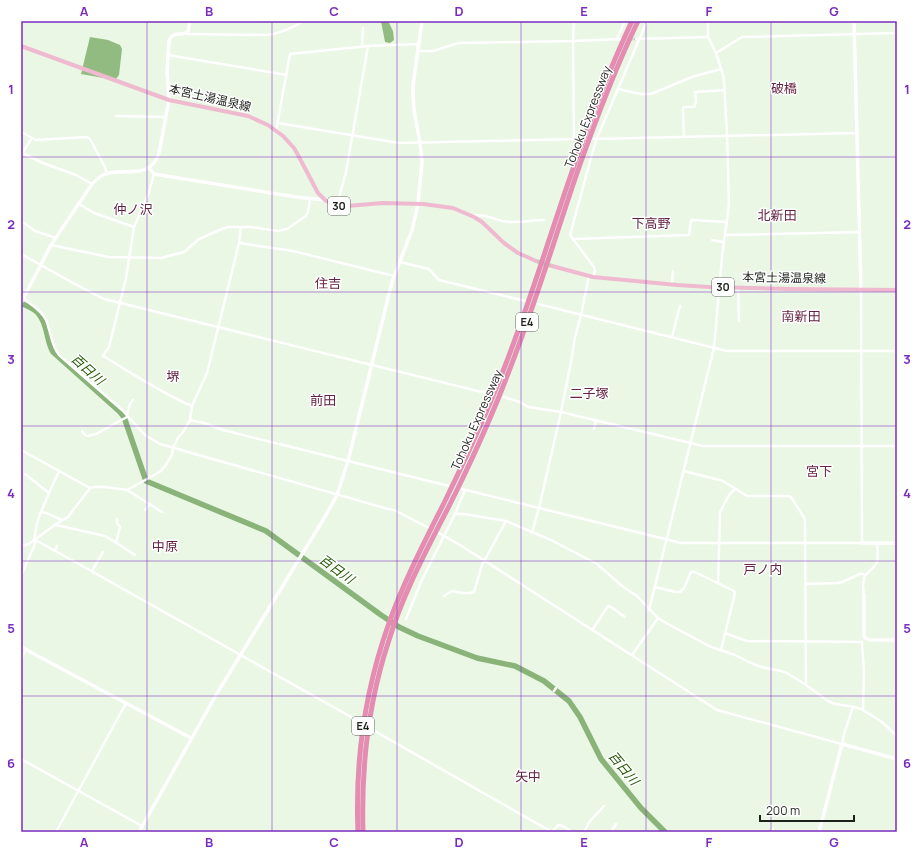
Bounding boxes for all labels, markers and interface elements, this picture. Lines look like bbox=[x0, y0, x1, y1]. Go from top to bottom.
text: A bbox=[80, 2, 89, 20]
text: B bbox=[205, 2, 213, 20]
text: C bbox=[329, 2, 339, 20]
text: D bbox=[454, 2, 464, 20]
text: E bbox=[580, 2, 588, 20]
text: F bbox=[706, 2, 713, 20]
text: G bbox=[829, 2, 839, 20]
street label: Tohoku Expressway bbox=[560, 63, 615, 170]
district label: 破橋 bbox=[771, 79, 797, 97]
text: 1 bbox=[8, 80, 14, 98]
street label: 本宮土湯温泉線 bbox=[167, 80, 253, 115]
text: 1 bbox=[904, 80, 910, 98]
road number: 30 bbox=[328, 197, 350, 215]
district label: 仲ノ沢 bbox=[113, 200, 153, 218]
district label: 北新田 bbox=[757, 206, 797, 224]
district label: 下高野 bbox=[631, 214, 671, 232]
text: 2 bbox=[7, 215, 15, 233]
text: 2 bbox=[903, 215, 911, 233]
street label: 本宮土湯温泉線 bbox=[742, 268, 826, 287]
district label: 住吉 bbox=[315, 274, 341, 292]
road number: 30 bbox=[712, 278, 734, 296]
district label: 南新田 bbox=[781, 307, 821, 325]
road number: E4 bbox=[516, 313, 538, 331]
water label: 百日川 bbox=[67, 349, 110, 390]
text: 3 bbox=[7, 350, 15, 368]
text: 3 bbox=[903, 350, 911, 368]
street label: Tohoku Expressway bbox=[447, 366, 507, 473]
district label: 堺 bbox=[166, 367, 180, 385]
district label: 二子塚 bbox=[569, 384, 609, 402]
district label: 前田 bbox=[310, 391, 336, 409]
district label: 宮下 bbox=[806, 462, 832, 480]
text: 4 bbox=[7, 484, 15, 502]
text: 4 bbox=[903, 484, 911, 502]
district label: 中原 bbox=[152, 537, 178, 555]
water label: 百日川 bbox=[316, 550, 360, 589]
district label: 戸ノ内 bbox=[743, 560, 783, 578]
text: 5 bbox=[7, 619, 15, 637]
text: 5 bbox=[903, 619, 911, 637]
road number: E4 bbox=[352, 717, 374, 735]
water label: 百日川 bbox=[605, 747, 645, 790]
text: 6 bbox=[7, 754, 15, 772]
text: 6 bbox=[903, 754, 911, 772]
district label: 矢中 bbox=[515, 767, 541, 785]
scale bar bbox=[760, 797, 854, 823]
text: 200 m bbox=[766, 802, 800, 819]
text: A bbox=[80, 833, 89, 851]
text: B bbox=[205, 833, 213, 851]
text: C bbox=[329, 833, 339, 851]
text: D bbox=[454, 833, 464, 851]
text: E bbox=[580, 833, 588, 851]
text: F bbox=[706, 833, 713, 851]
text: G bbox=[829, 833, 839, 851]

